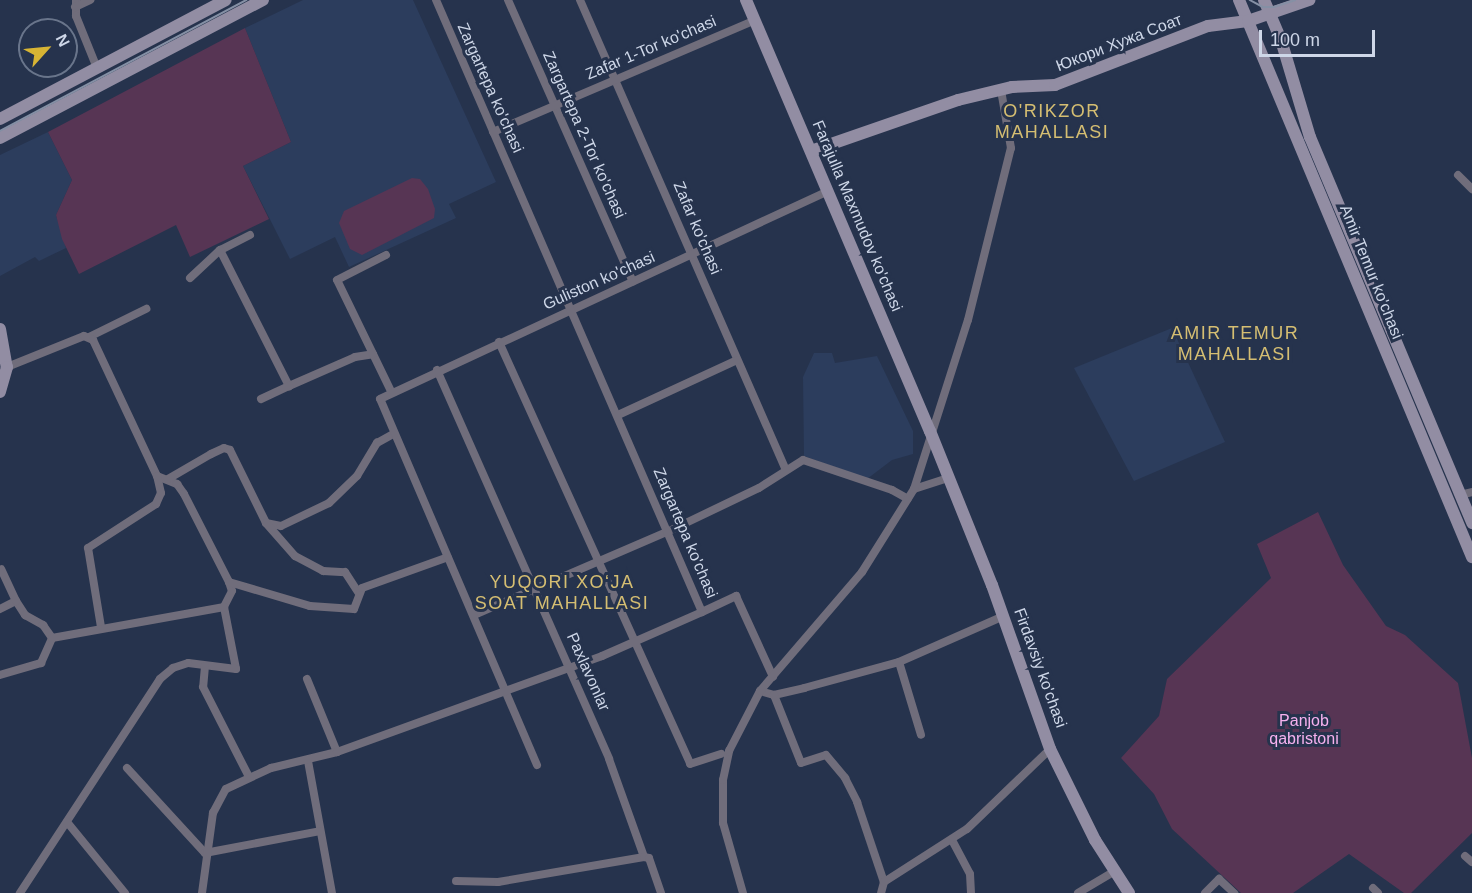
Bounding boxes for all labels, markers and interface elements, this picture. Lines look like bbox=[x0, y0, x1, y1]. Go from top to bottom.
street label: Юкори Хужа Соат bbox=[1053, 10, 1185, 76]
street label: Zafar 1-Tor ko'chasi bbox=[583, 12, 719, 84]
north arrow bbox=[18, 18, 78, 78]
scale bar bbox=[1262, 18, 1378, 56]
street label: Zargartepa ko'chasi bbox=[453, 20, 527, 156]
text: 100 m bbox=[1270, 30, 1320, 50]
text: N bbox=[53, 31, 73, 50]
street label: Zargartepa 2-Tor ko'chasi bbox=[538, 48, 630, 222]
district label: O'RIKZOR MAHALLASI bbox=[995, 101, 1109, 144]
street label: Farajulla Maxmudov ko'chasi bbox=[808, 118, 906, 314]
street label: Zafar ko'chasi bbox=[669, 179, 725, 277]
street label: Amir Temur ko'chasi bbox=[1335, 202, 1407, 342]
street label: Guliston ko'chasi bbox=[540, 248, 658, 314]
district label: AMIR TEMUR MAHALLASI bbox=[1171, 323, 1299, 366]
street label: Zargartepa ko'chasi bbox=[649, 465, 721, 601]
district label: YUQORI XO‘JA SOAT MAHALLASI bbox=[475, 572, 649, 614]
street label: Firdavsiy ko'chasi bbox=[1009, 606, 1071, 730]
street label: Paxlavonlar bbox=[562, 630, 614, 714]
park label: Panjob qabristoni bbox=[1269, 711, 1339, 749]

